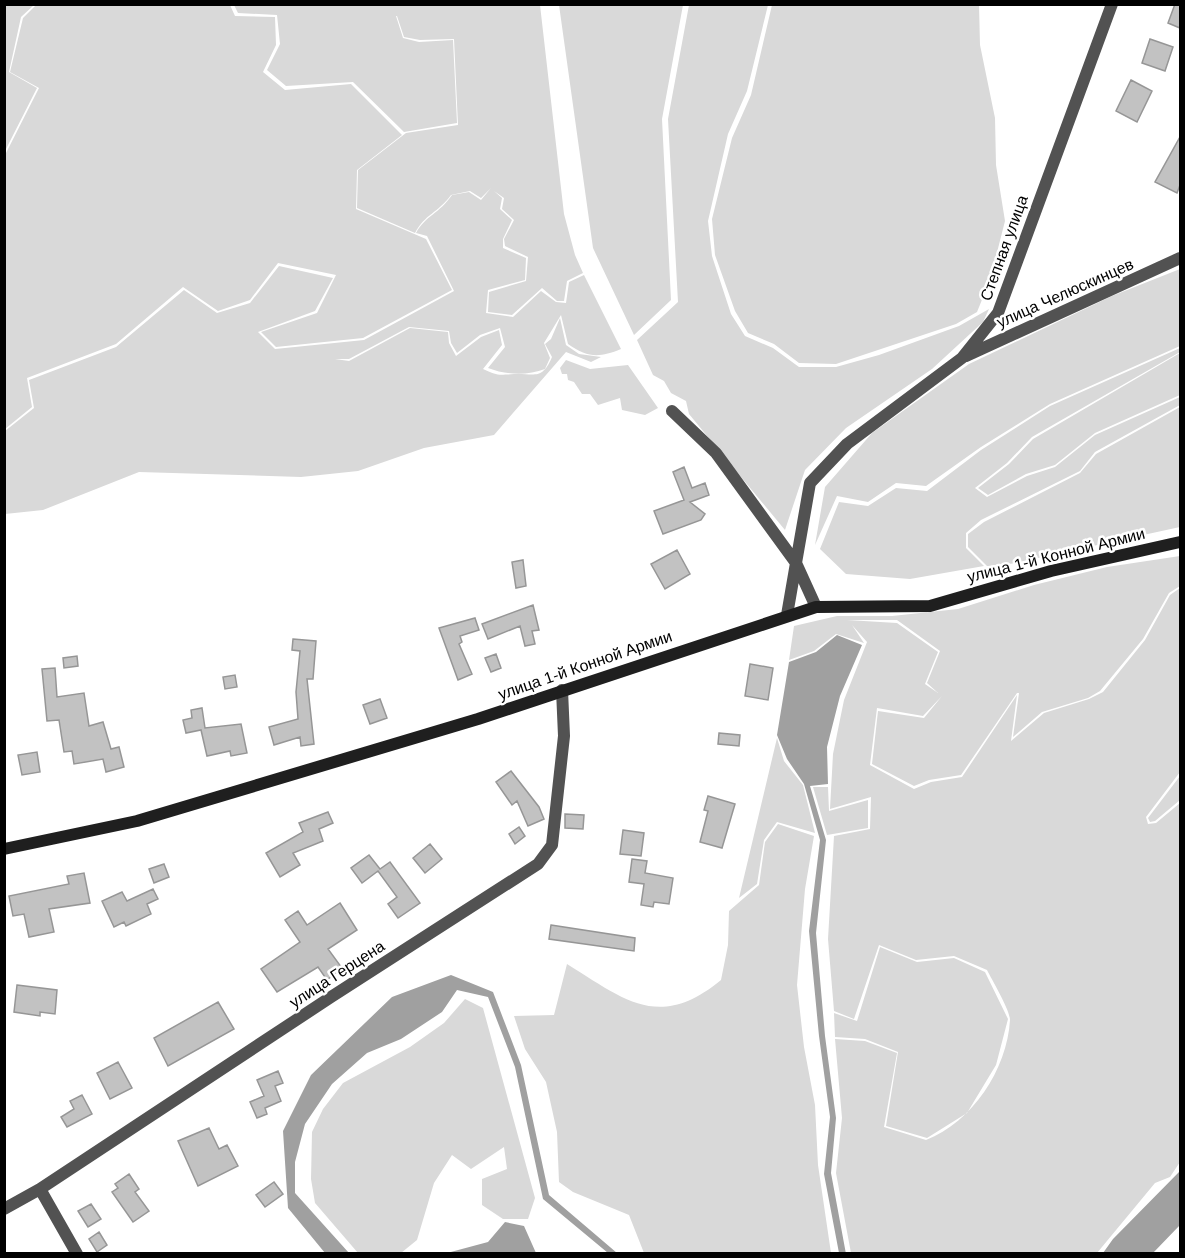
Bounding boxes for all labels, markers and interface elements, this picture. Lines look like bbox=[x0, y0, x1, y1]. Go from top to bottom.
street label: Степная улица bbox=[977, 193, 1031, 303]
street label: улица Челюскинцев bbox=[994, 255, 1136, 331]
street label: улица 1-й Конной Армии bbox=[965, 525, 1147, 585]
street label: улица 1-й Конной Армии bbox=[496, 627, 674, 703]
street label: улица Герцена bbox=[286, 937, 388, 1011]

